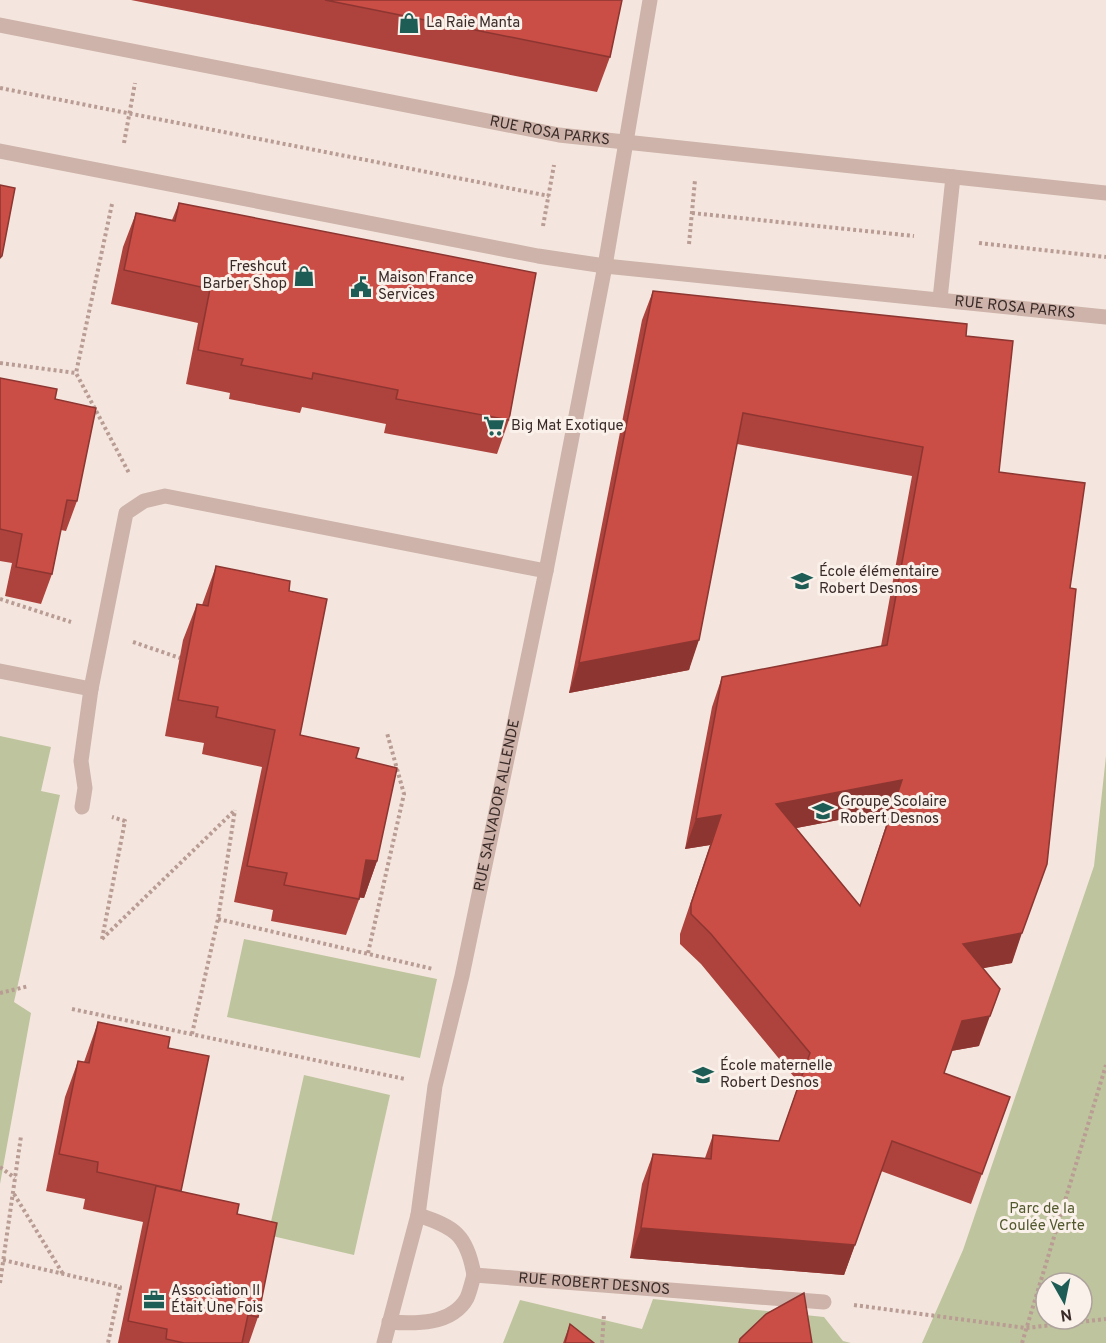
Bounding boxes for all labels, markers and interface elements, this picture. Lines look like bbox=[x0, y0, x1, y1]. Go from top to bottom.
shop icon: La Raie Manta bbox=[397, 11, 421, 35]
place label: La Raie Manta bbox=[426, 14, 520, 33]
street label: RUE ROSA PARKS bbox=[488, 112, 611, 150]
place label: Freshcut Barber Shop bbox=[203, 258, 287, 294]
shop icon: Freshcut Barber Shop bbox=[292, 264, 316, 288]
place label: Maison France Services bbox=[378, 269, 474, 305]
public building icon: Maison France Services bbox=[349, 275, 373, 299]
street label: RUE ROSA PARKS bbox=[954, 292, 1076, 323]
supermarket icon: Big Mat Exotique bbox=[482, 414, 506, 438]
place label: Big Mat Exotique bbox=[511, 417, 624, 436]
place label: École élémentaire Robert Desnos bbox=[819, 562, 939, 599]
school or university icon: École élémentaire Robert Desnos bbox=[790, 569, 814, 593]
street label: RUE SALVADOR ALLENDE bbox=[470, 717, 525, 893]
place label: Groupe Scolaire Robert Desnos bbox=[840, 793, 947, 829]
school or university icon: Groupe Scolaire Robert Desnos bbox=[811, 799, 835, 823]
place label: École maternelle Robert Desnos bbox=[720, 1056, 833, 1093]
school or university icon: École maternelle Robert Desnos bbox=[691, 1063, 715, 1087]
park label: Parc de la Coulée Verte bbox=[999, 1200, 1085, 1236]
street label: RUE ROBERT DESNOS bbox=[518, 1269, 671, 1300]
north arrow bbox=[1034, 1271, 1094, 1331]
place label: Association Il Était Une Fois bbox=[171, 1282, 263, 1318]
office icon: Association Il Était Une Fois bbox=[142, 1288, 166, 1312]
text: N bbox=[1059, 1303, 1073, 1325]

